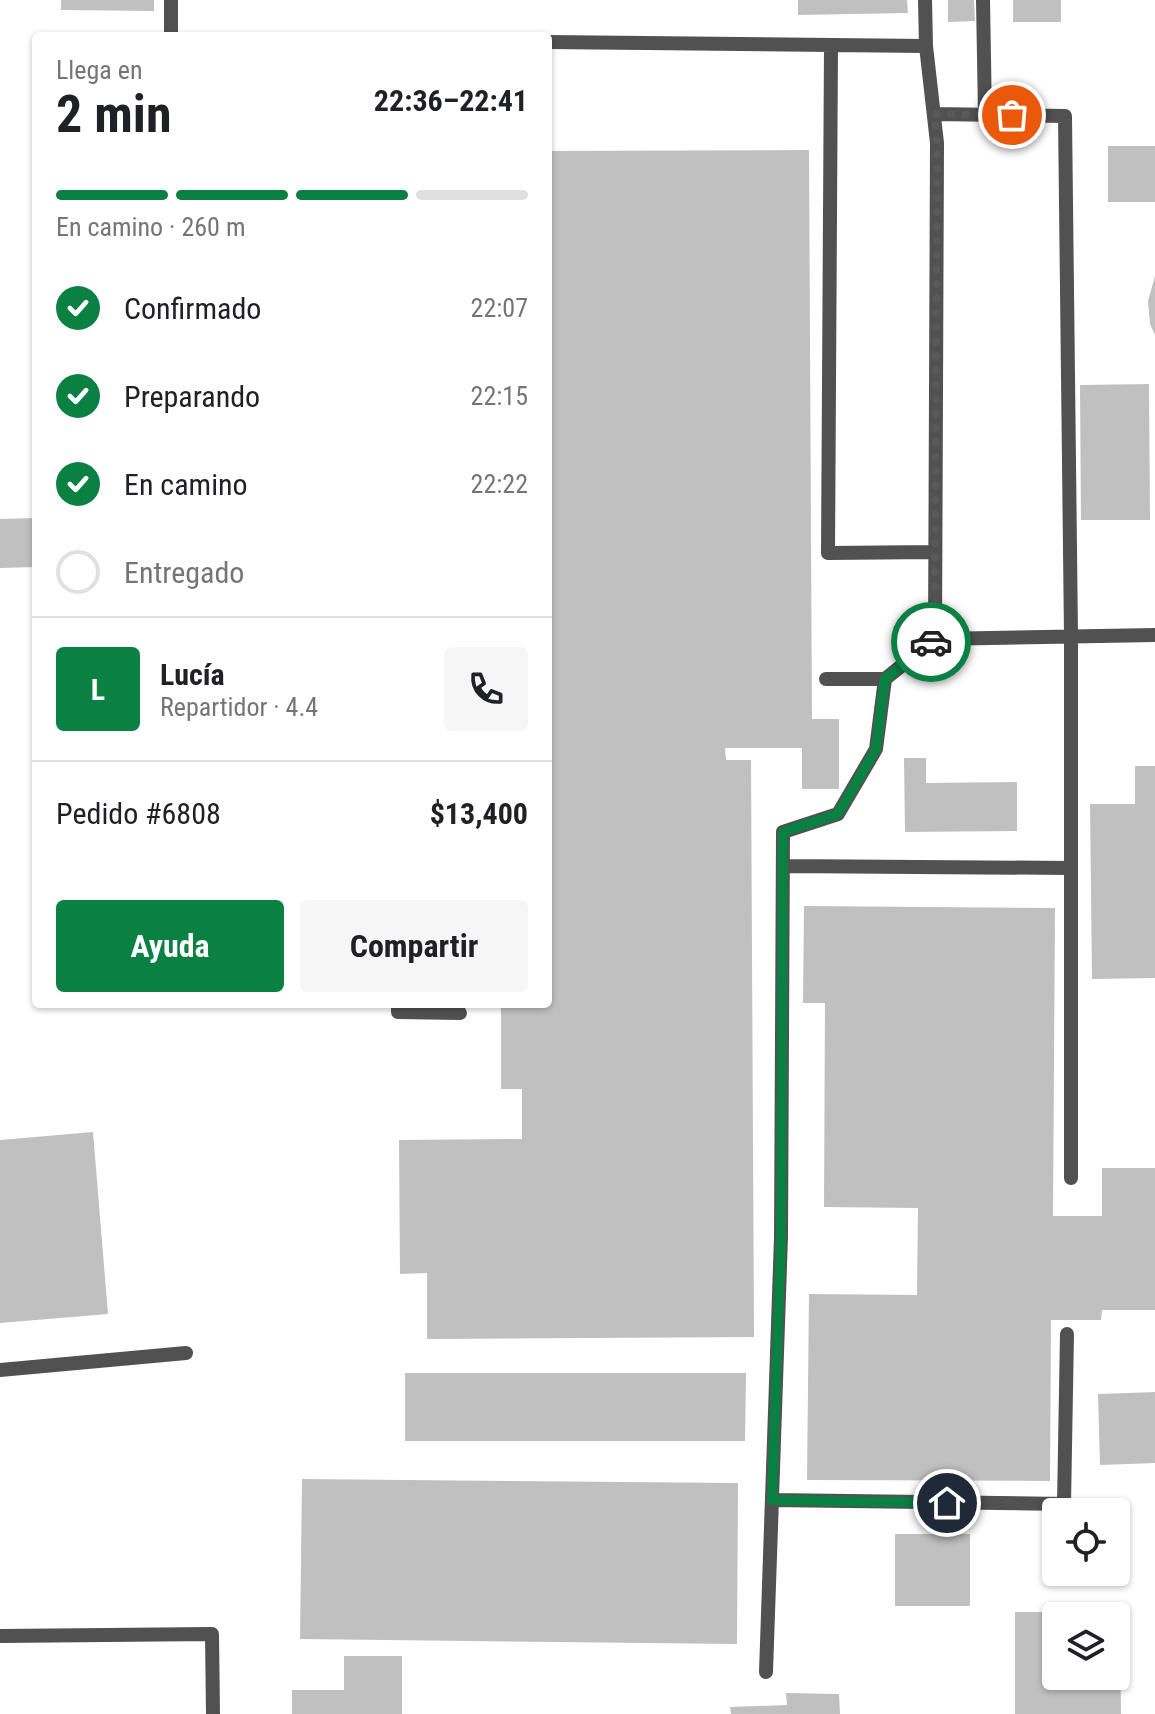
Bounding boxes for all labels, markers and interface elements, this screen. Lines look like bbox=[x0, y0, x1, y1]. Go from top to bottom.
text: Llega en bbox=[56, 55, 143, 85]
pin bbox=[978, 81, 1046, 149]
text: 22:36–22:41 bbox=[374, 83, 528, 118]
text: 2 min bbox=[56, 84, 172, 145]
icon: bag bbox=[990, 93, 1034, 137]
text: En camino · 260 m bbox=[56, 212, 245, 242]
icon: check bbox=[56, 286, 100, 330]
text: Confirmado bbox=[124, 291, 261, 326]
text: 22:07 bbox=[471, 293, 528, 323]
icon: check bbox=[56, 374, 100, 418]
text: Preparando bbox=[124, 379, 260, 414]
text: 22:15 bbox=[471, 381, 528, 411]
icon: check bbox=[56, 462, 100, 506]
text: En camino bbox=[124, 467, 248, 502]
text: 22:22 bbox=[471, 469, 528, 499]
text: Entregado bbox=[124, 555, 244, 590]
courier bbox=[891, 602, 971, 682]
icon: car bbox=[909, 620, 953, 664]
button: phone bbox=[444, 647, 528, 731]
text: Lucía bbox=[160, 657, 225, 692]
text: L bbox=[91, 672, 105, 707]
text: Repartidor · 4.4 bbox=[160, 692, 318, 722]
text: Pedido #6808 bbox=[56, 796, 221, 831]
text: $13,400 bbox=[430, 796, 528, 831]
button: Ayuda bbox=[56, 900, 284, 992]
button: Compartir bbox=[300, 900, 528, 992]
pin bbox=[913, 1469, 981, 1537]
icon: home bbox=[925, 1481, 969, 1525]
map controls bbox=[1042, 1498, 1130, 1690]
button: locate bbox=[1042, 1498, 1130, 1586]
button: layers bbox=[1042, 1602, 1130, 1690]

